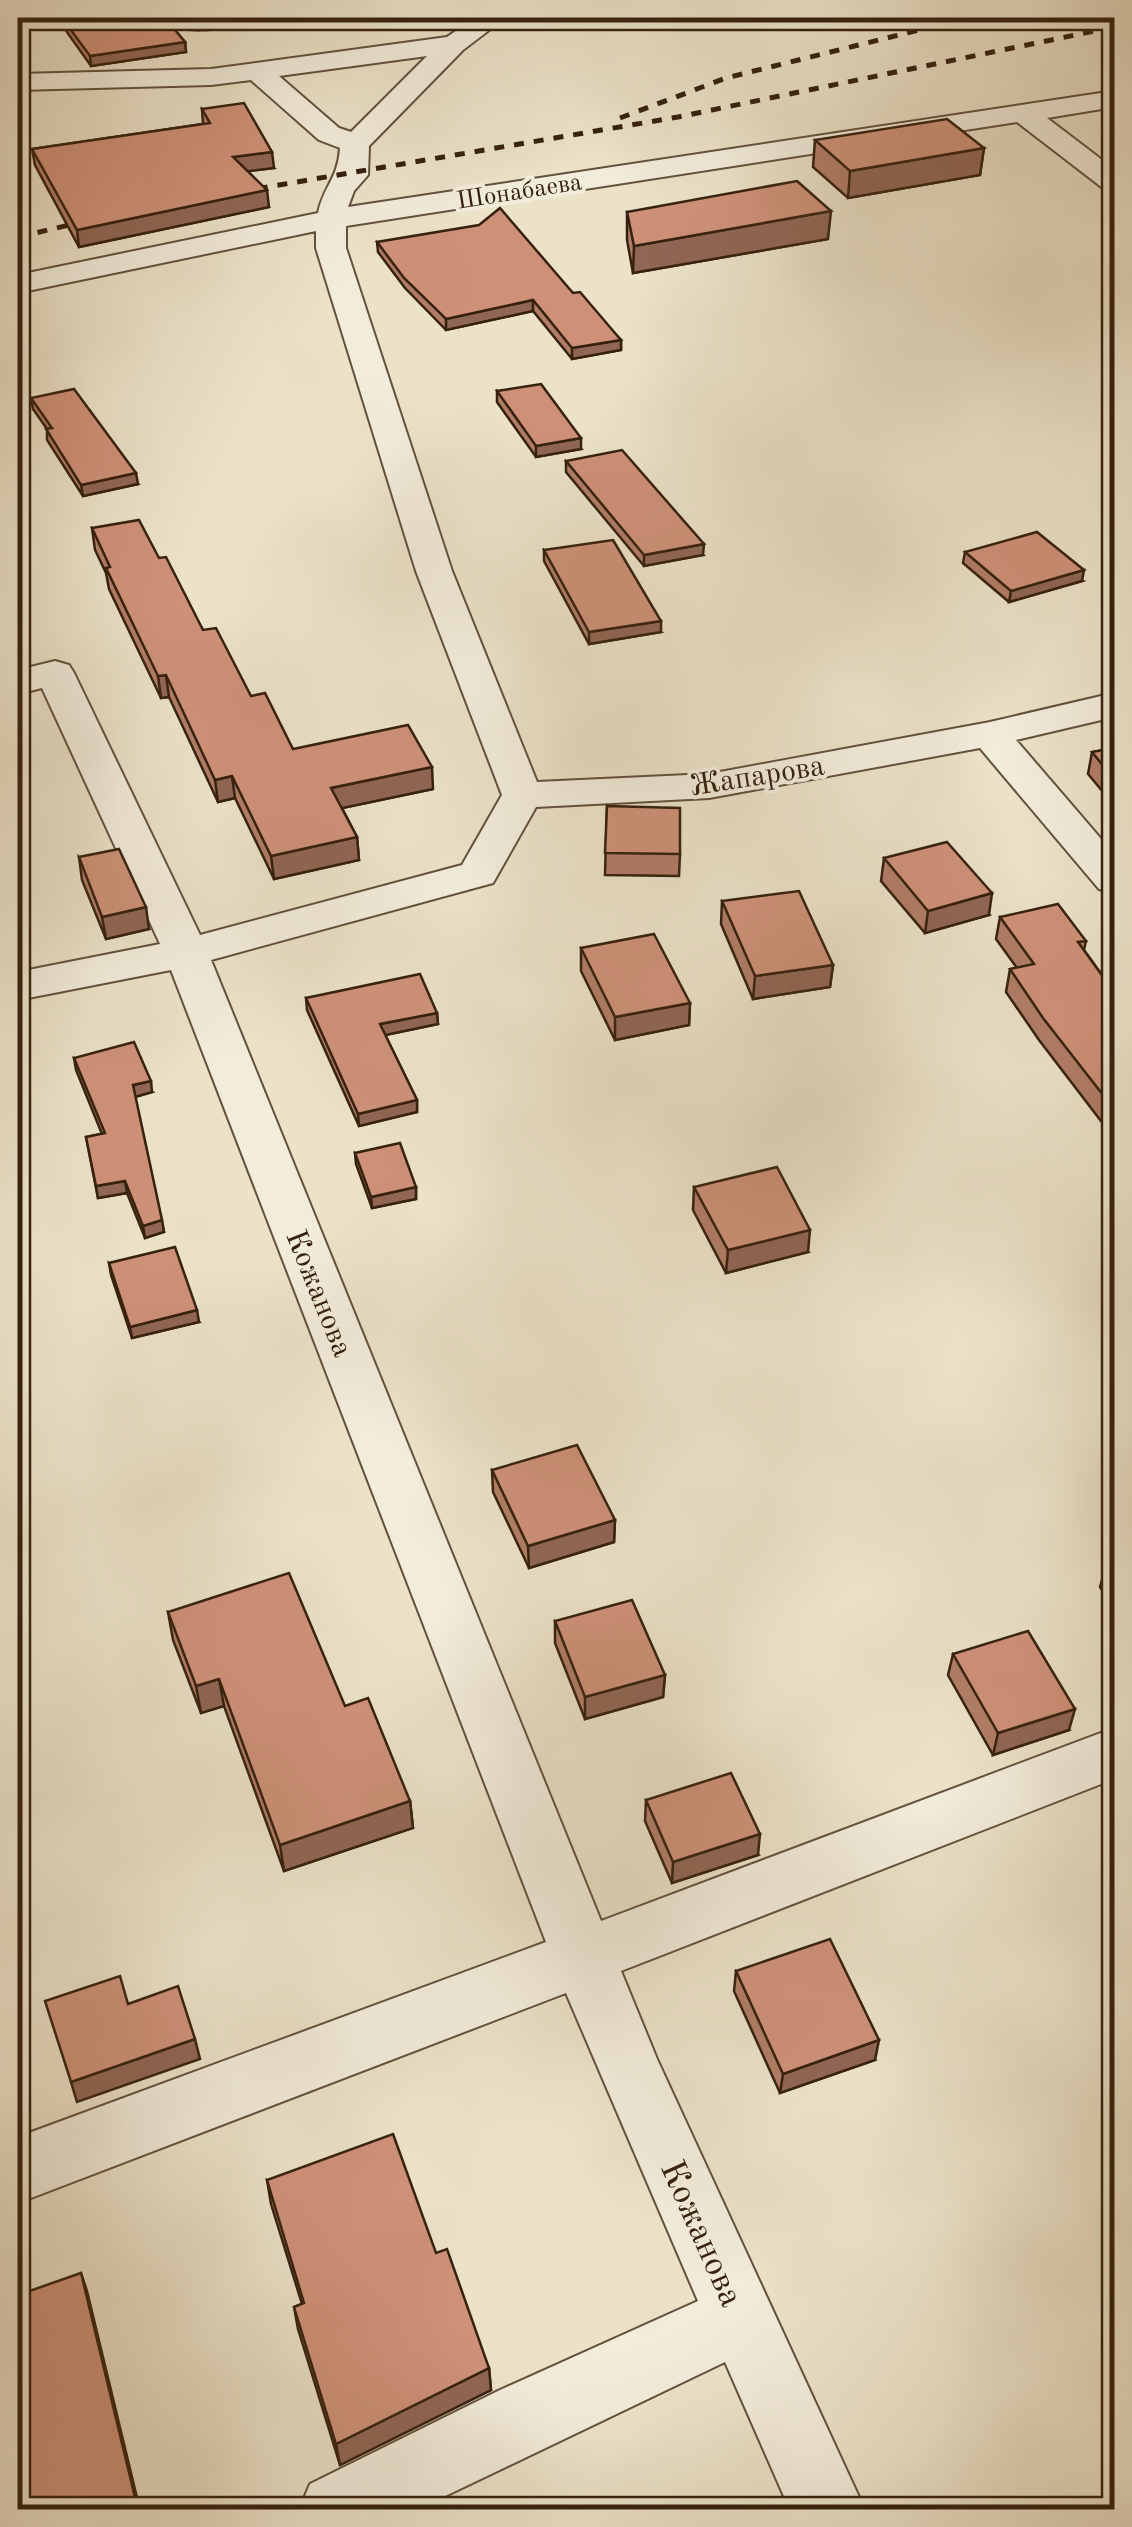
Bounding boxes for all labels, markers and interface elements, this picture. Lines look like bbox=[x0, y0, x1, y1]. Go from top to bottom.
street label: Шонабаева bbox=[455, 170, 584, 215]
street label: Жапарова bbox=[688, 751, 827, 802]
street label: Кожанова bbox=[279, 1226, 357, 1361]
street label: Кожанова bbox=[653, 2156, 748, 2312]

